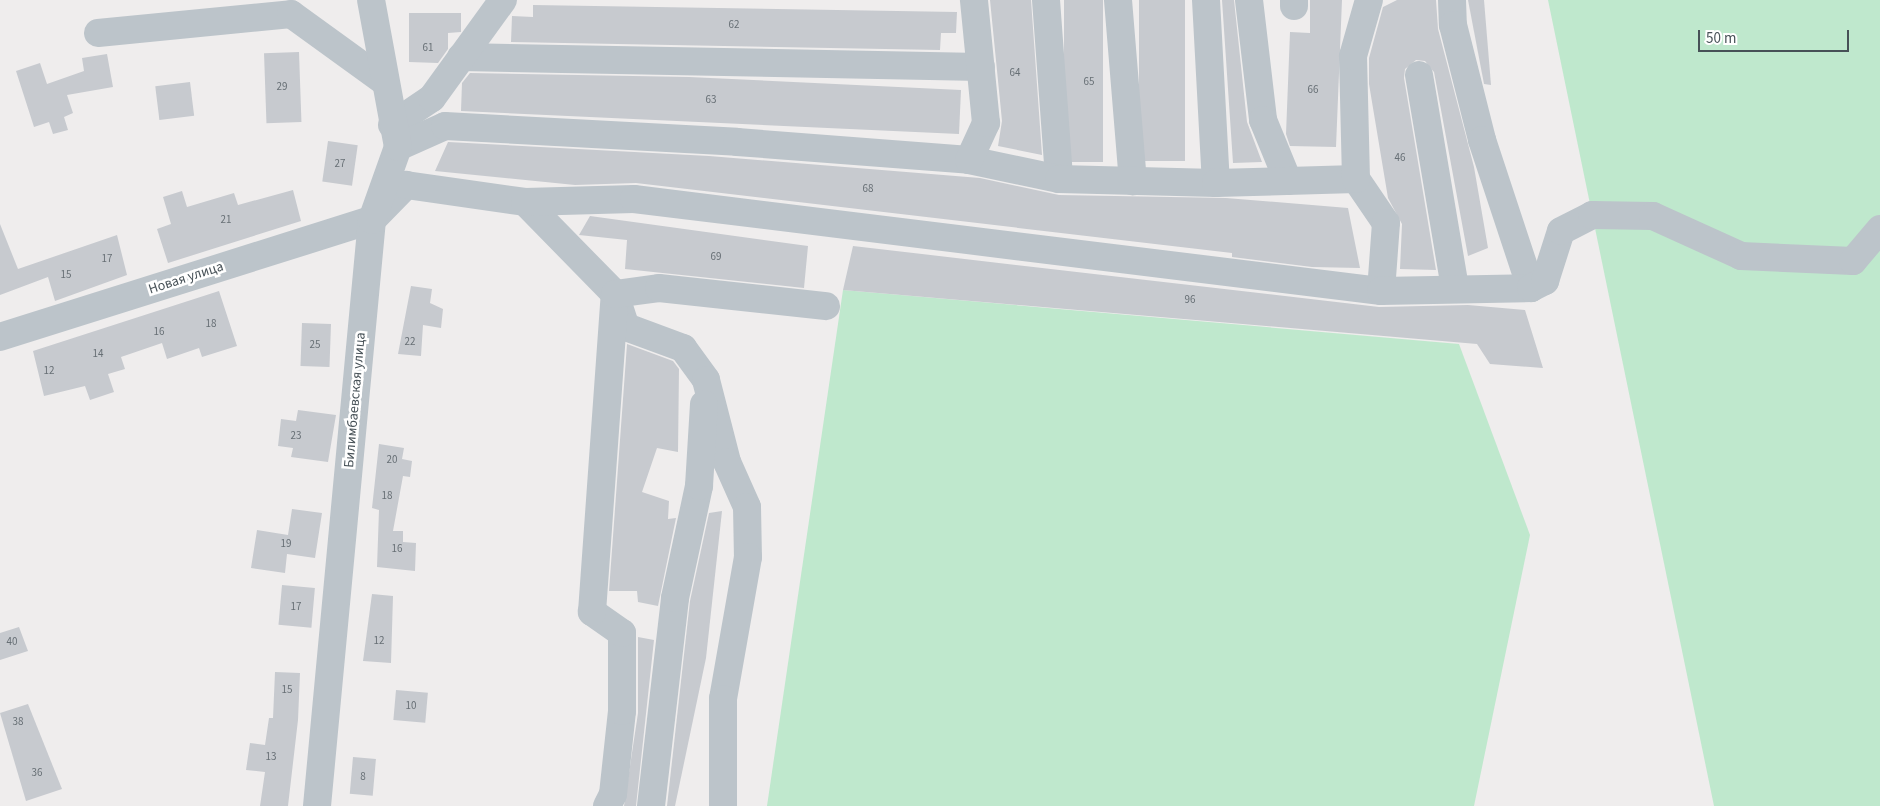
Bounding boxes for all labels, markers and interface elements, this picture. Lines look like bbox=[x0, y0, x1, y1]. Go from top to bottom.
house number: 62 bbox=[729, 18, 739, 32]
scale bar bbox=[1700, 20, 1851, 52]
text: 50 m bbox=[1706, 28, 1736, 49]
house number: 61 bbox=[423, 41, 433, 55]
house number: 64 bbox=[1010, 66, 1020, 80]
house number: 65 bbox=[1084, 75, 1094, 89]
house number: 29 bbox=[277, 80, 287, 94]
house number: 66 bbox=[1308, 83, 1318, 97]
house number: 63 bbox=[706, 93, 716, 107]
house number: 46 bbox=[1395, 151, 1405, 165]
house number: 27 bbox=[335, 157, 345, 171]
house number: 68 bbox=[863, 182, 873, 196]
house number: 21 bbox=[221, 213, 231, 227]
house number: 69 bbox=[711, 250, 721, 264]
house number: 17 bbox=[102, 252, 112, 266]
street label: Новая улица bbox=[147, 258, 225, 298]
house number: 15 bbox=[61, 268, 71, 282]
house number: 96 bbox=[1185, 293, 1195, 307]
house number: 18 bbox=[206, 317, 216, 331]
house number: 16 bbox=[154, 325, 164, 339]
street label: Билимбаевская улица bbox=[341, 332, 369, 468]
house number: 22 bbox=[405, 335, 415, 349]
house number: 25 bbox=[310, 338, 320, 352]
house number: 14 bbox=[93, 347, 103, 361]
house number: 12 bbox=[44, 364, 54, 378]
house number: 23 bbox=[291, 429, 301, 443]
house number: 20 bbox=[387, 453, 397, 467]
house number: 18 bbox=[382, 489, 392, 503]
house number: 19 bbox=[281, 537, 291, 551]
house number: 16 bbox=[392, 542, 402, 556]
house number: 17 bbox=[291, 600, 301, 614]
house number: 12 bbox=[374, 634, 384, 648]
house number: 40 bbox=[7, 635, 17, 649]
house number: 15 bbox=[282, 683, 292, 697]
house number: 10 bbox=[406, 699, 416, 713]
house number: 38 bbox=[13, 715, 23, 729]
house number: 13 bbox=[266, 750, 276, 764]
house number: 36 bbox=[32, 766, 42, 780]
house number: 8 bbox=[360, 770, 366, 784]

